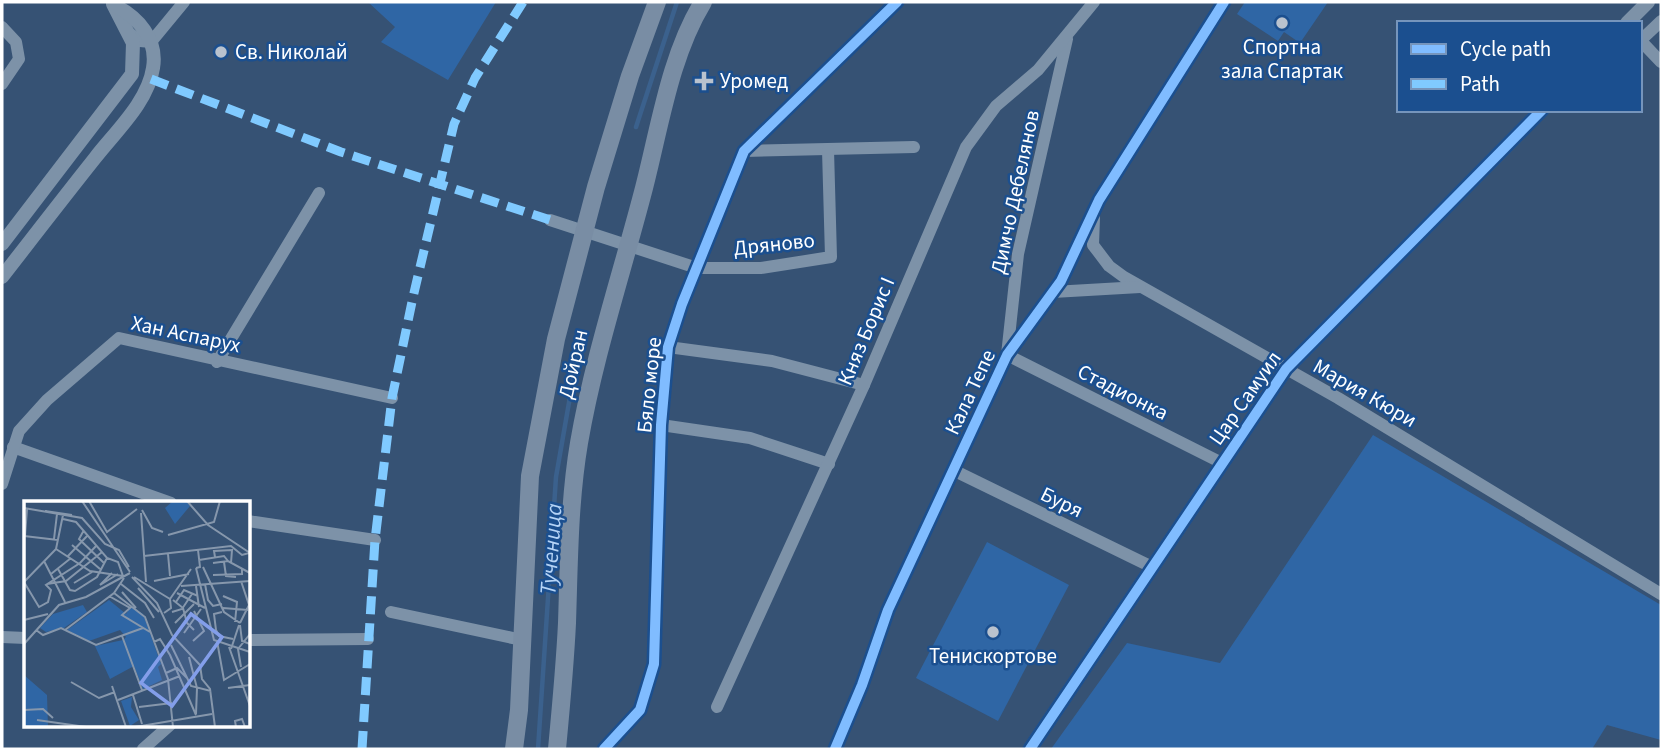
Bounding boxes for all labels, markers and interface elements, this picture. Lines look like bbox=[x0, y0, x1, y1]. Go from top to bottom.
marker: Спортна зала Спартак bbox=[1274, 15, 1290, 31]
legend bbox=[1397, 21, 1642, 112]
place label: Спортна зала Спартак bbox=[1221, 32, 1343, 86]
text: Cycle path bbox=[1460, 34, 1551, 64]
place label: Св. Николай bbox=[235, 37, 348, 67]
marker: Св. Николай bbox=[213, 44, 229, 60]
place label: Уромед bbox=[720, 66, 788, 96]
text: Path bbox=[1460, 69, 1500, 99]
marker: Уромед bbox=[694, 71, 714, 91]
street label: Димчо Дебелянов bbox=[983, 107, 1047, 277]
street label: Дряново bbox=[732, 225, 816, 263]
street label: Княз Борис I bbox=[830, 272, 902, 390]
street label: Хан Аспарух bbox=[129, 308, 244, 360]
street label: Дойран bbox=[550, 326, 596, 402]
street label: Бяло море bbox=[629, 336, 669, 434]
street label: Кала Тепе bbox=[937, 344, 1003, 440]
street label: Цар Самуил bbox=[1202, 345, 1288, 451]
street label: Мария Кюри bbox=[1307, 351, 1423, 435]
street label: Стадионка bbox=[1072, 356, 1174, 428]
street label: Буря bbox=[1036, 479, 1088, 525]
inset map bbox=[24, 501, 250, 726]
water label: Тученица bbox=[531, 502, 571, 596]
marker: Тенискортове bbox=[985, 624, 1001, 640]
place label: Тенискортове bbox=[929, 641, 1057, 671]

